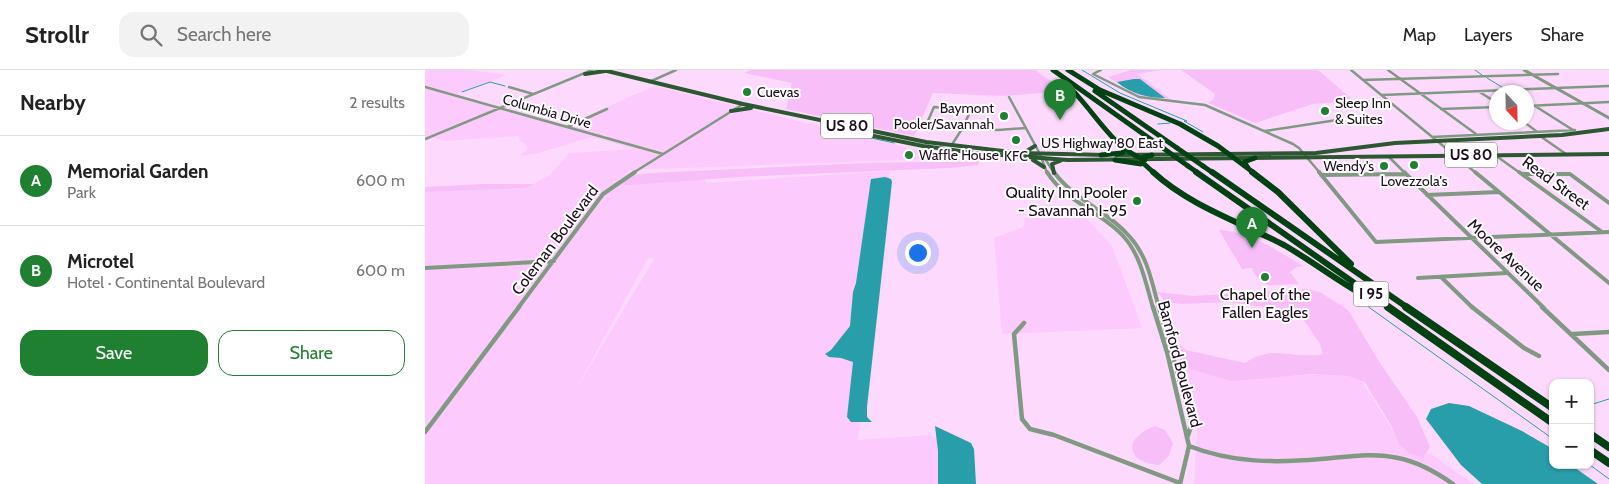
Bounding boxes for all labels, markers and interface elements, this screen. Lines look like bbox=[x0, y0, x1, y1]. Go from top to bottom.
search box bbox=[119, 12, 469, 57]
text: Strollr bbox=[25, 20, 89, 49]
icon: search bbox=[137, 21, 165, 49]
text: Search here bbox=[177, 23, 271, 46]
text: Map bbox=[1403, 24, 1436, 46]
text: Layers bbox=[1464, 24, 1513, 46]
text: Share bbox=[1541, 24, 1584, 46]
pin: B bbox=[1044, 79, 1076, 120]
place label: Cuevas bbox=[757, 83, 799, 101]
north arrow bbox=[1489, 85, 1534, 130]
marker: Cuevas bbox=[741, 86, 753, 98]
text: Nearby bbox=[20, 90, 86, 115]
street label: Columbia Drive bbox=[501, 90, 593, 132]
text: 2 results bbox=[349, 93, 405, 112]
place label: Sleep Inn & Suites bbox=[1335, 94, 1391, 128]
place label: Baymont Pooler/Savannah bbox=[894, 99, 994, 133]
marker: Sleep Inn & Suites bbox=[1319, 105, 1331, 117]
marker: Baymont Pooler/Savannah bbox=[998, 110, 1010, 122]
road number: US 80 bbox=[821, 114, 873, 138]
marker: KFC bbox=[1010, 134, 1022, 146]
street label: US Highway 80 East bbox=[1041, 134, 1163, 152]
road number: US 80 bbox=[1445, 142, 1497, 168]
place label: Waffle House bbox=[919, 146, 999, 164]
place label: KFC bbox=[1004, 147, 1028, 165]
marker: Waffle House bbox=[903, 149, 915, 161]
street label: Read Street bbox=[1519, 152, 1594, 214]
place label: Wendy's bbox=[1323, 157, 1374, 175]
marker: Lovezzola's bbox=[1408, 159, 1420, 171]
text: Memorial Garden bbox=[67, 160, 209, 183]
marker: Wendy's bbox=[1378, 160, 1390, 172]
text: A bbox=[31, 171, 41, 190]
text: 600 m bbox=[356, 171, 405, 190]
place label: Lovezzola's bbox=[1381, 172, 1448, 190]
street label: Coleman Boulevard bbox=[508, 181, 602, 299]
text: Park bbox=[67, 183, 96, 202]
place label: Quality Inn Pooler - Savannah I-95 bbox=[1006, 183, 1128, 220]
marker: Quality Inn Pooler - Savannah I-95 bbox=[1131, 195, 1143, 207]
pin: A bbox=[1236, 207, 1268, 248]
street label: Moore Avenue bbox=[1464, 215, 1548, 295]
your location bbox=[905, 240, 931, 266]
text: Microtel bbox=[67, 250, 134, 273]
text: B bbox=[31, 261, 41, 280]
text: 600 m bbox=[356, 261, 405, 280]
marker: Chapel of the Fallen Eagles bbox=[1259, 271, 1271, 283]
text: Hotel · Continental Boulevard bbox=[67, 273, 265, 292]
road number: I 95 bbox=[1353, 282, 1389, 306]
place label: Chapel of the Fallen Eagles bbox=[1220, 285, 1310, 322]
street label: Bamford Boulevard bbox=[1154, 299, 1206, 429]
button: Save bbox=[20, 330, 208, 376]
button: Share bbox=[218, 330, 405, 376]
map controls bbox=[1549, 379, 1594, 469]
button: + bbox=[1549, 379, 1594, 424]
button: − bbox=[1549, 424, 1594, 469]

